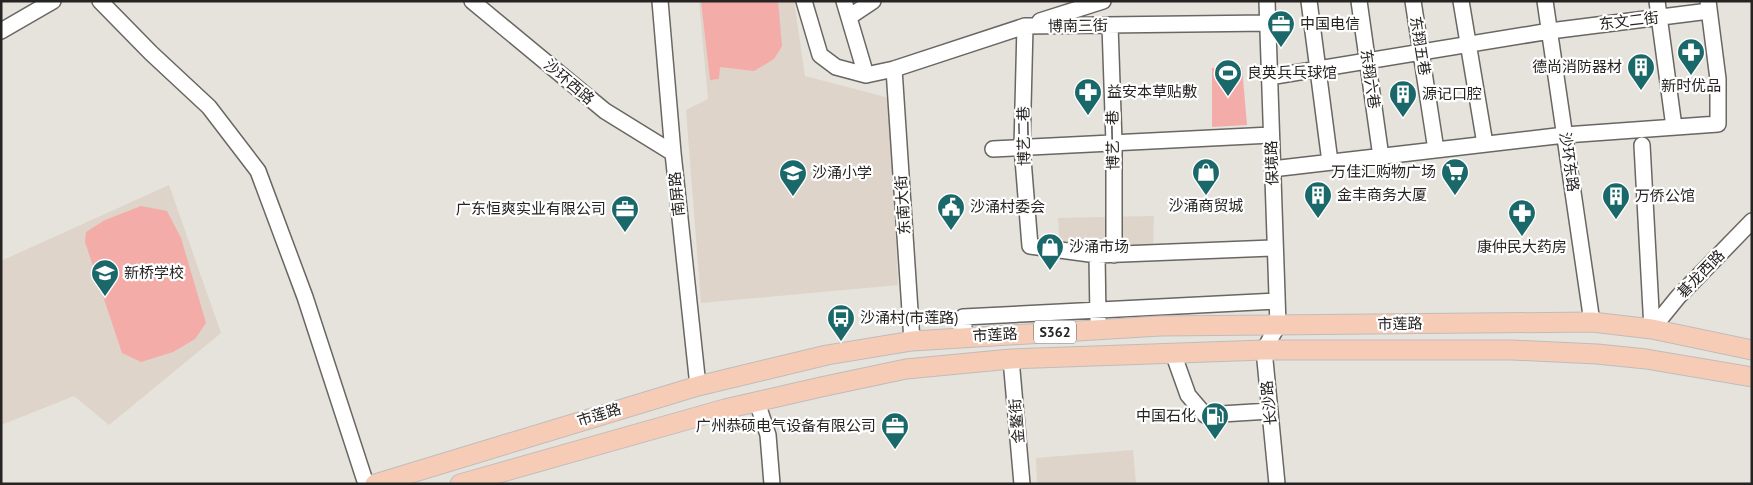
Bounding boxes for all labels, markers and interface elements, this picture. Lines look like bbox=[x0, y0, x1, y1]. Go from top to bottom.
street label: 东文二街 bbox=[1598, 7, 1660, 34]
office icon: 中国电信 bbox=[1266, 9, 1296, 48]
place label: 中国电信 bbox=[1300, 14, 1360, 33]
street label: 博南三街 bbox=[1048, 15, 1108, 36]
street label: 东翔五巷 bbox=[1406, 15, 1435, 77]
pharmacy icon: 新时优品 bbox=[1676, 37, 1706, 76]
street label: 东翔六巷 bbox=[1357, 48, 1384, 110]
building icon: 德尚消防器材 bbox=[1626, 52, 1656, 91]
street label: 沙环西路 bbox=[540, 55, 598, 108]
place label: 德尚消防器材 bbox=[1532, 57, 1622, 76]
sports icon: 良英兵乓球馆 bbox=[1213, 58, 1243, 97]
place label: 良英兵乓球馆 bbox=[1247, 63, 1337, 82]
place label: 新时优品 bbox=[1661, 76, 1721, 95]
pharmacy icon: 益安本草贴敷 bbox=[1073, 77, 1103, 116]
building icon: 源记口腔 bbox=[1388, 79, 1418, 118]
place label: 益安本草贴敷 bbox=[1107, 82, 1197, 101]
place label: 源记口腔 bbox=[1422, 84, 1482, 103]
street label: 博艺二巷 bbox=[1013, 106, 1034, 166]
street label: 博艺一巷 bbox=[1102, 110, 1123, 170]
street label: 沙环东路 bbox=[1556, 131, 1583, 193]
street label: 保境路 bbox=[1261, 140, 1282, 186]
shop icon: 沙涌商贸城 bbox=[1191, 157, 1221, 196]
supermarket icon: 万佳汇购物广场 bbox=[1440, 157, 1470, 196]
school or university icon: 沙涌小学 bbox=[778, 158, 808, 197]
place label: 万佳汇购物广场 bbox=[1331, 162, 1436, 181]
place label: 沙涌小学 bbox=[812, 163, 872, 182]
street label: 南屏路 bbox=[665, 171, 688, 217]
street label: 东南大街 bbox=[891, 174, 914, 236]
building icon: 金丰商务大厦 bbox=[1303, 180, 1333, 219]
building icon: 万侨公馆 bbox=[1601, 181, 1631, 220]
place label: 金丰商务大厦 bbox=[1337, 185, 1427, 204]
place label: 万侨公馆 bbox=[1635, 186, 1695, 205]
public building icon: 沙涌村委会 bbox=[936, 192, 966, 231]
office icon: 广东恒爽实业有限公司 bbox=[610, 194, 640, 233]
place label: 沙涌商贸城 bbox=[1168, 196, 1244, 215]
place label: 沙涌村委会 bbox=[970, 197, 1045, 216]
pharmacy icon: 康仲民大药房 bbox=[1507, 198, 1537, 237]
place label: 广东恒爽实业有限公司 bbox=[456, 199, 606, 218]
shop icon: 沙涌市场 bbox=[1035, 232, 1065, 271]
place label: 沙涌市场 bbox=[1069, 237, 1129, 256]
place label: 康仲民大药房 bbox=[1477, 237, 1567, 256]
street label: 碁龙西路 bbox=[1673, 245, 1728, 302]
school or university icon: 新桥学校 bbox=[90, 258, 120, 297]
place label: 新桥学校 bbox=[124, 263, 184, 282]
bus stop icon: 沙涌村(市莲路) bbox=[826, 303, 856, 342]
place label: 沙涌村(市莲路) bbox=[860, 308, 958, 327]
street label: 市莲路 bbox=[1377, 314, 1423, 333]
road number: S362 bbox=[1034, 321, 1076, 344]
street label: 市莲路 bbox=[972, 324, 1018, 345]
street label: 长沙路 bbox=[1257, 380, 1280, 426]
street label: 金鳌街 bbox=[1005, 398, 1028, 444]
street label: 市莲路 bbox=[575, 399, 623, 430]
fuel station icon: 中国石化 bbox=[1200, 401, 1230, 440]
place label: 中国石化 bbox=[1136, 406, 1196, 425]
office icon: 广州恭硕电气设备有限公司 bbox=[880, 411, 910, 450]
place label: 广州恭硕电气设备有限公司 bbox=[696, 416, 876, 435]

